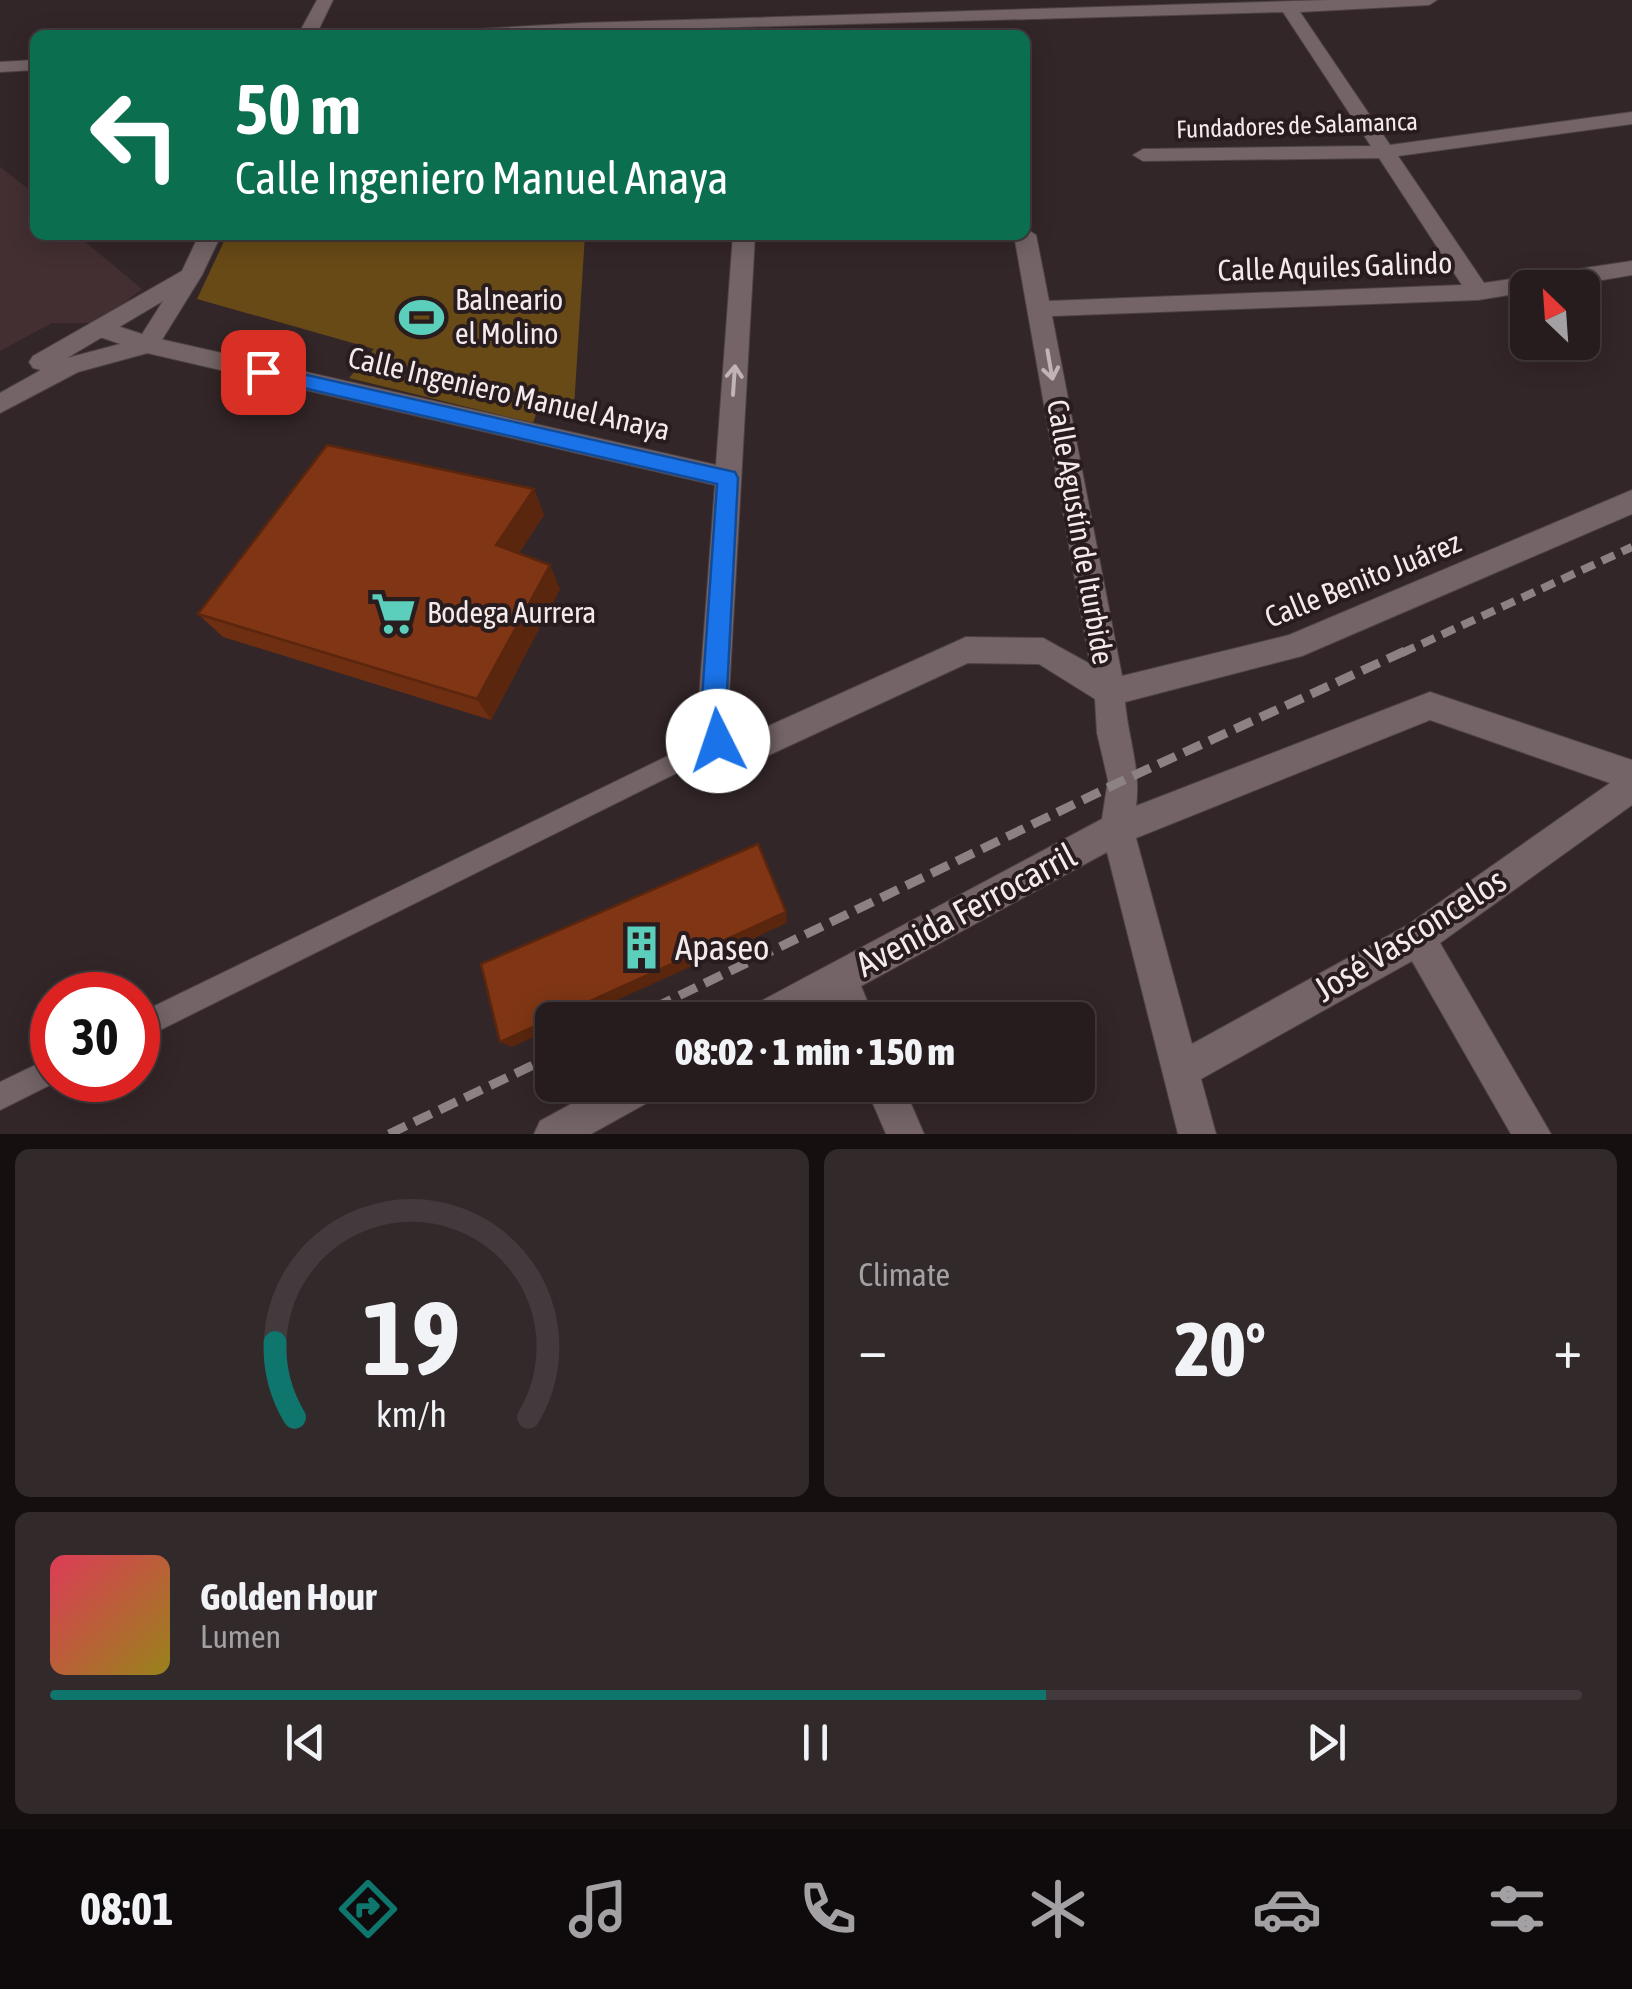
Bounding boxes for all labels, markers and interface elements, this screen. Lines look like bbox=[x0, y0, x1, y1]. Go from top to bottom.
text: 50 m bbox=[235, 69, 361, 149]
icon: left bbox=[70, 70, 200, 200]
street label: Fundadores de Salamanca bbox=[1176, 107, 1418, 143]
text: Calle Ingeniero Manuel Anaya bbox=[235, 152, 729, 204]
street label: Calle Aquiles Galindo bbox=[1217, 245, 1453, 287]
north arrow bbox=[1510, 270, 1600, 360]
map controls bbox=[1510, 270, 1600, 360]
place label: Balneario el Molino bbox=[455, 282, 563, 350]
sports icon: Balneario el Molino bbox=[398, 293, 446, 341]
pin bbox=[221, 330, 306, 415]
street label: Calle Ingeniero Manuel Anaya bbox=[345, 339, 673, 447]
icon: arrive bbox=[236, 345, 291, 400]
one-way arrow bbox=[1041, 348, 1060, 380]
one-way arrow bbox=[725, 365, 744, 397]
street label: Calle Agustín de Iturbide bbox=[1041, 397, 1121, 667]
street label: Calle Benito Juárez bbox=[1260, 524, 1466, 634]
supermarket icon: Bodega Aurrera bbox=[370, 589, 418, 637]
place label: Bodega Aurrera bbox=[427, 595, 596, 629]
position arrow bbox=[666, 689, 770, 793]
street label: Avenida Ferrocarril bbox=[849, 834, 1082, 984]
street label: José Vasconcelos bbox=[1306, 859, 1513, 1009]
building icon: Apaseo bbox=[618, 924, 666, 972]
place label: Apaseo bbox=[675, 927, 770, 967]
speed limit sign: 30 bbox=[30, 972, 160, 1102]
text: 08:02 · 1 min · 150 m bbox=[675, 1030, 955, 1073]
text: Climate bbox=[859, 1256, 950, 1293]
text: 19 bbox=[363, 1278, 461, 1397]
text: 20° bbox=[1175, 1306, 1266, 1392]
text: − bbox=[859, 1317, 887, 1380]
text: + bbox=[1553, 1317, 1582, 1380]
text: km/h bbox=[376, 1394, 447, 1435]
text: Golden Hour bbox=[200, 1575, 376, 1618]
text: Lumen bbox=[200, 1618, 281, 1655]
icon: previous bbox=[278, 1715, 333, 1770]
icon: pause bbox=[788, 1715, 843, 1770]
icon: next bbox=[1299, 1715, 1354, 1770]
icon: directions bbox=[333, 1874, 403, 1944]
icon: music bbox=[563, 1874, 633, 1944]
icon: phone bbox=[793, 1874, 863, 1944]
icon: climate bbox=[1023, 1874, 1093, 1944]
icon: car bbox=[1252, 1874, 1322, 1944]
icon: filters bbox=[1482, 1874, 1552, 1944]
text: 08:01 bbox=[80, 1883, 173, 1935]

